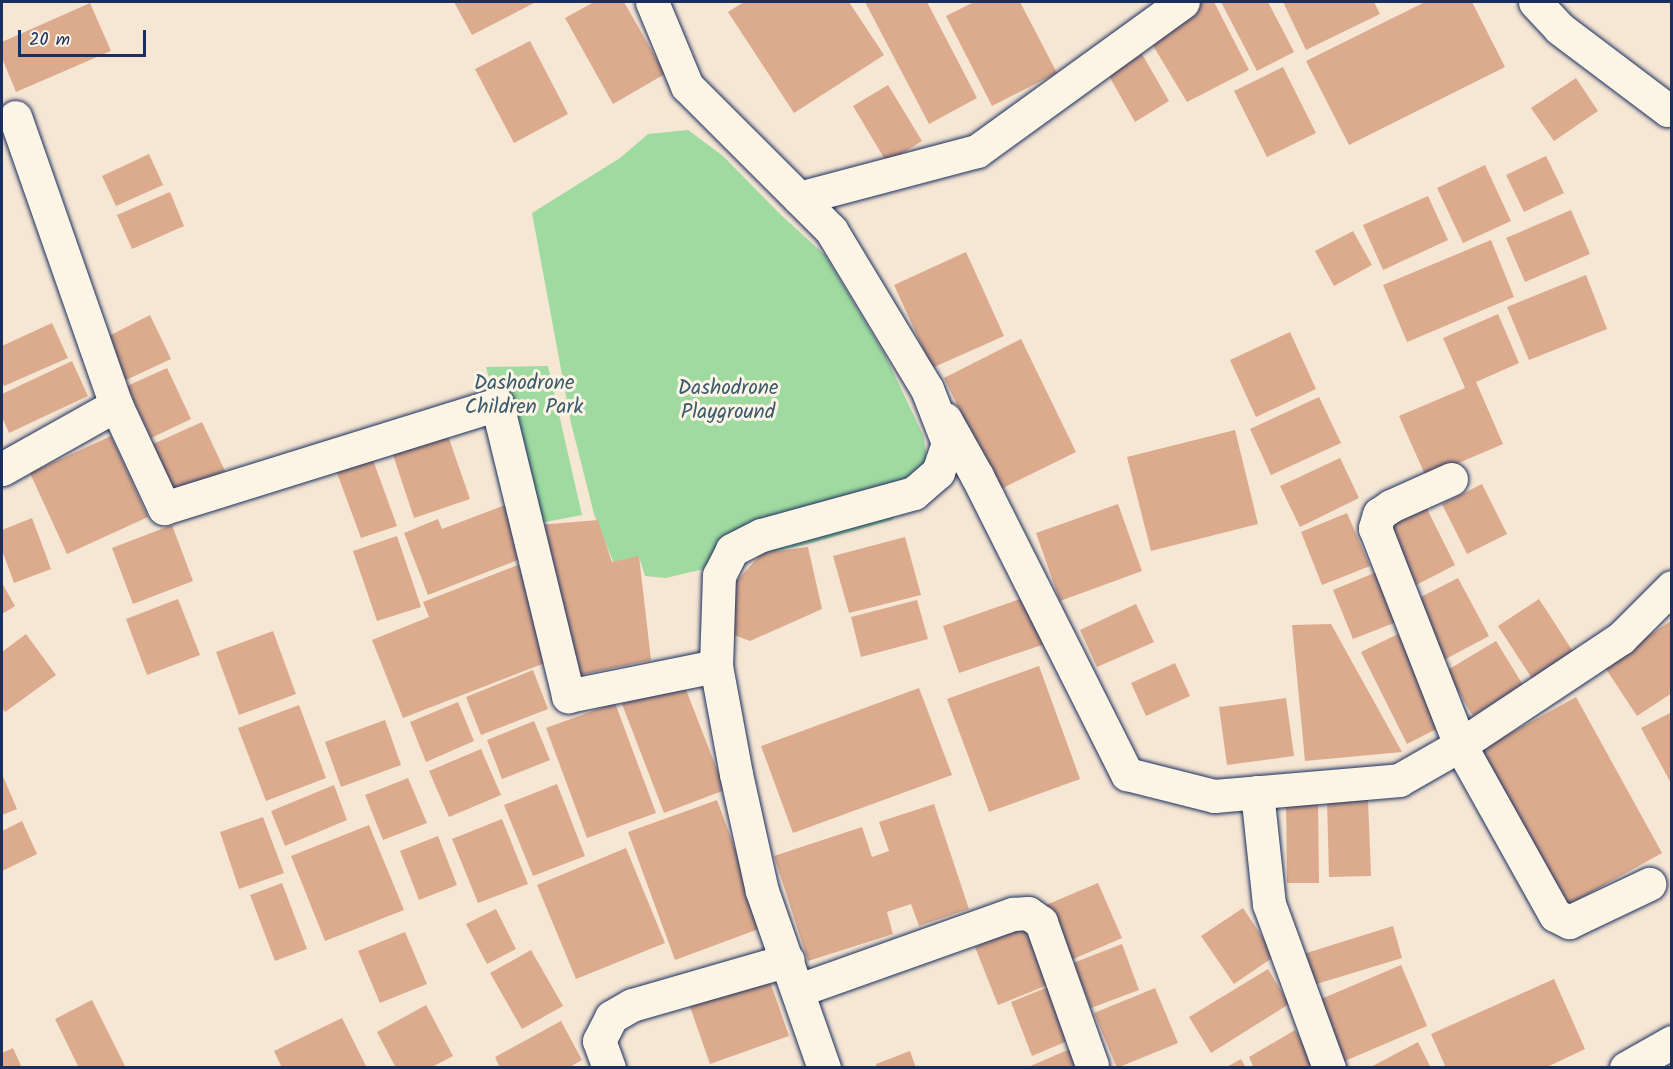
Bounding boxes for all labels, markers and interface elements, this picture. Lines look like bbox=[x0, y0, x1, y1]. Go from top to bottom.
scale bar bbox=[21, 18, 148, 56]
text: 20 m bbox=[29, 26, 70, 55]
park label: Dashodrone Children Park bbox=[465, 371, 583, 421]
park label: Dashodrone Playground bbox=[678, 376, 778, 426]

